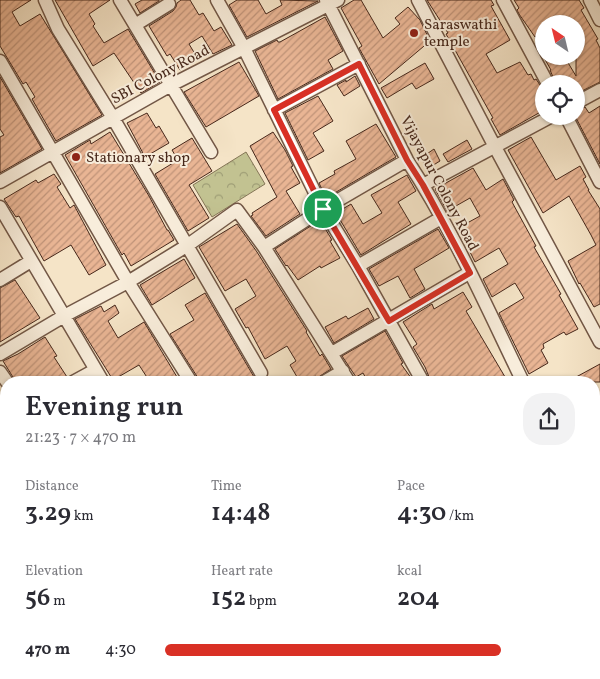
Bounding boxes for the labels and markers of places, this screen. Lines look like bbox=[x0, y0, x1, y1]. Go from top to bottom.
place label: Saraswathi temple bbox=[424, 15, 497, 53]
marker: Saraswathi temple bbox=[408, 27, 420, 39]
place label: Stationary shop bbox=[86, 148, 190, 169]
marker: Stationary shop bbox=[70, 151, 82, 163]
pin bbox=[302, 188, 344, 230]

